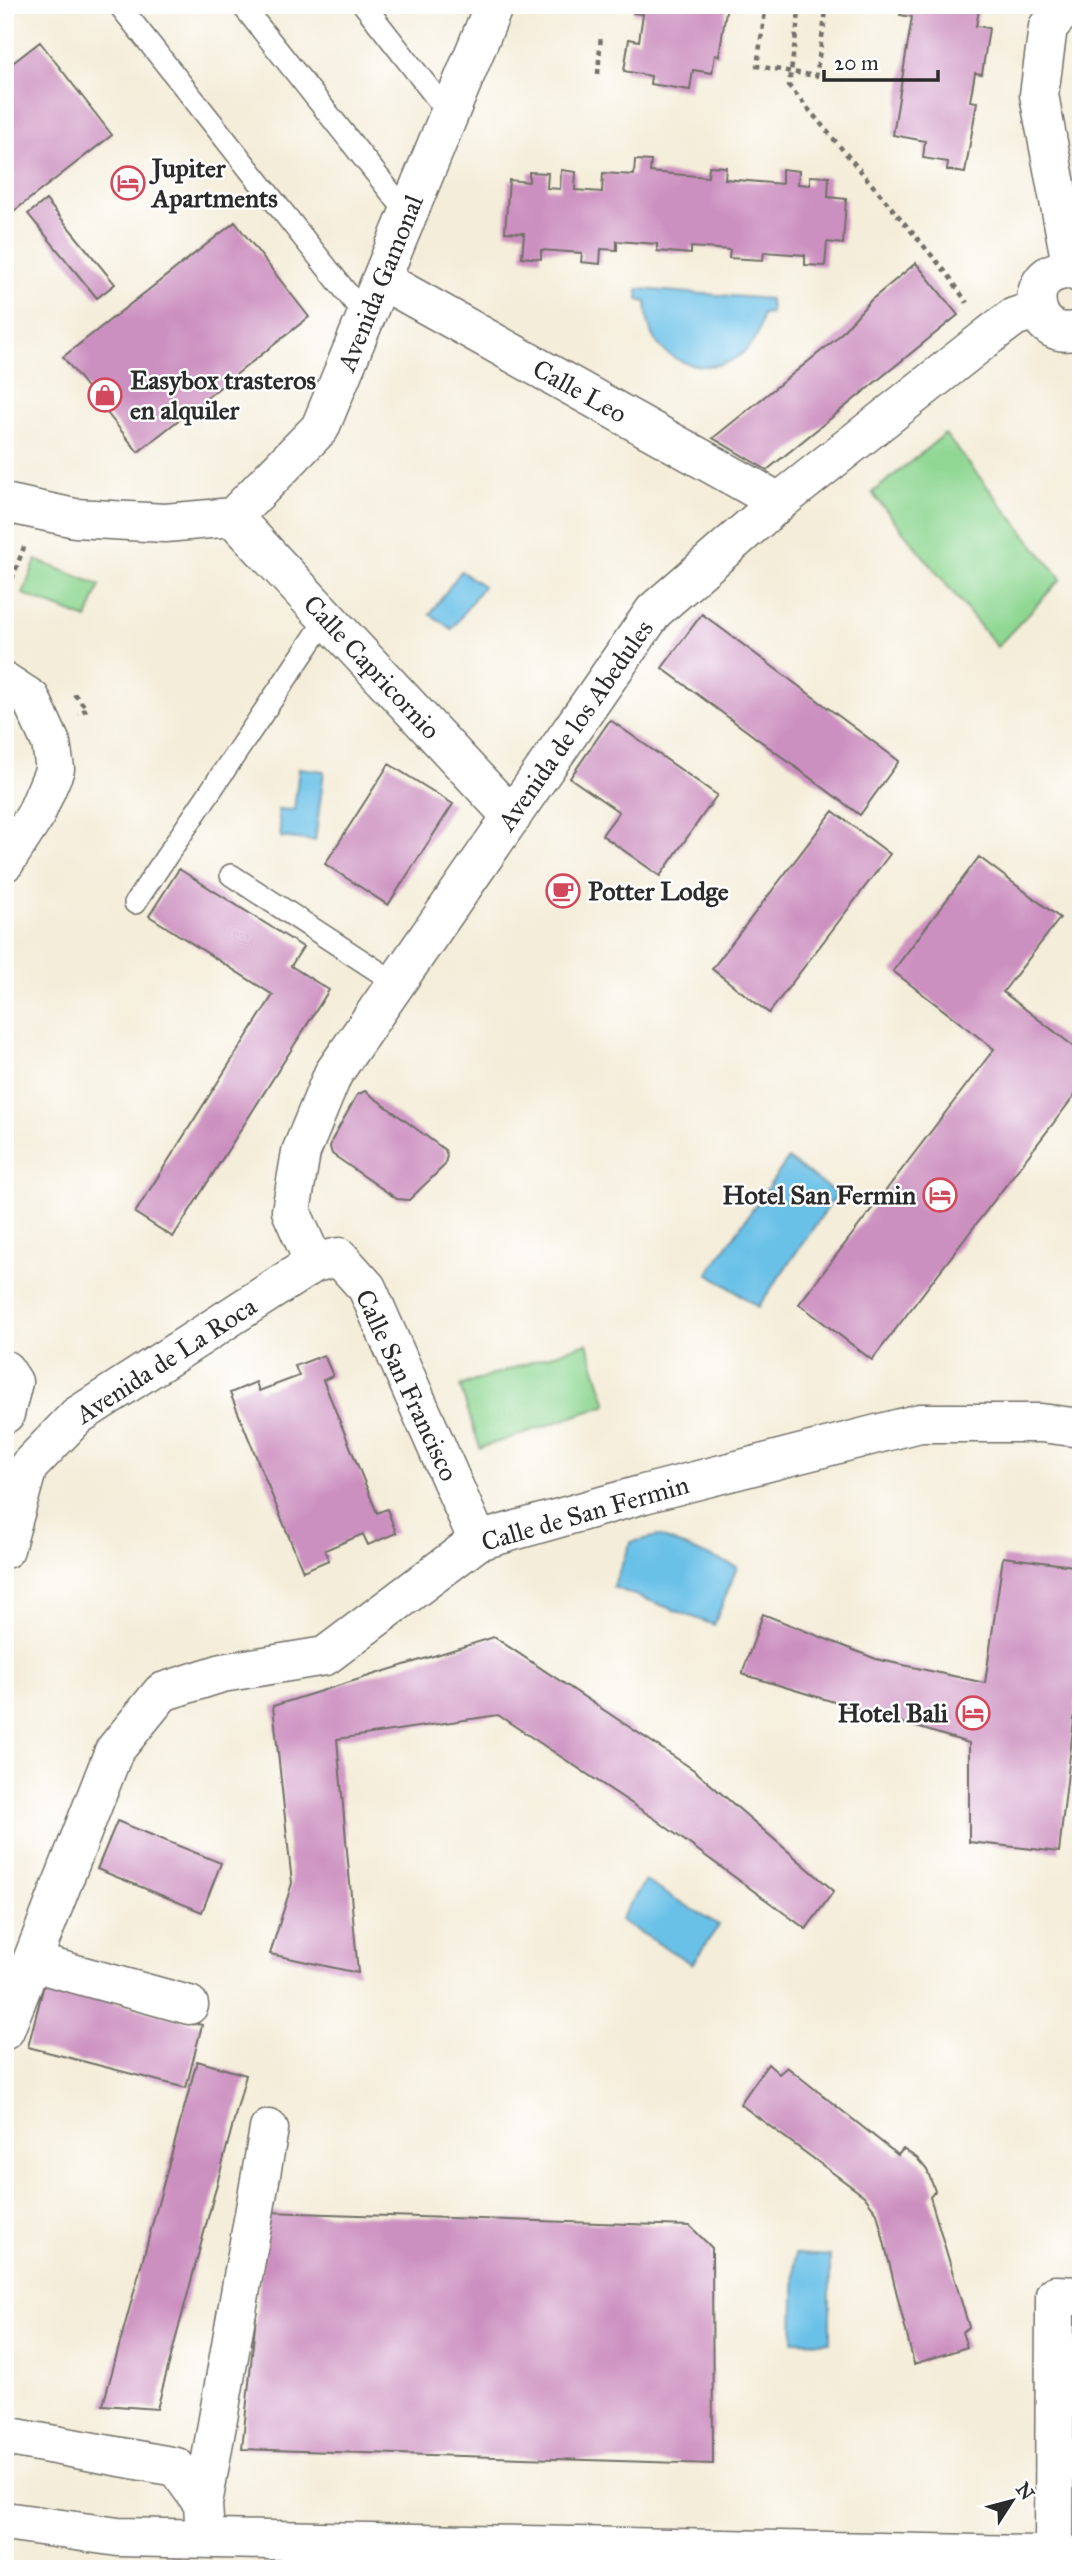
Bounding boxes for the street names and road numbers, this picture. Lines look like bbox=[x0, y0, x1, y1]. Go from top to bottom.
street label: Avenida Gamonal bbox=[330, 190, 430, 377]
street label: Calle Leo bbox=[527, 352, 633, 430]
street label: Calle Capricornio bbox=[297, 588, 447, 746]
street label: Avenida de los Abedules bbox=[490, 613, 660, 837]
street label: Calle San Francisco bbox=[349, 1284, 465, 1486]
street label: Avenida de La Roca bbox=[69, 1290, 262, 1431]
street label: Calle de San Fermin bbox=[478, 1468, 692, 1558]

